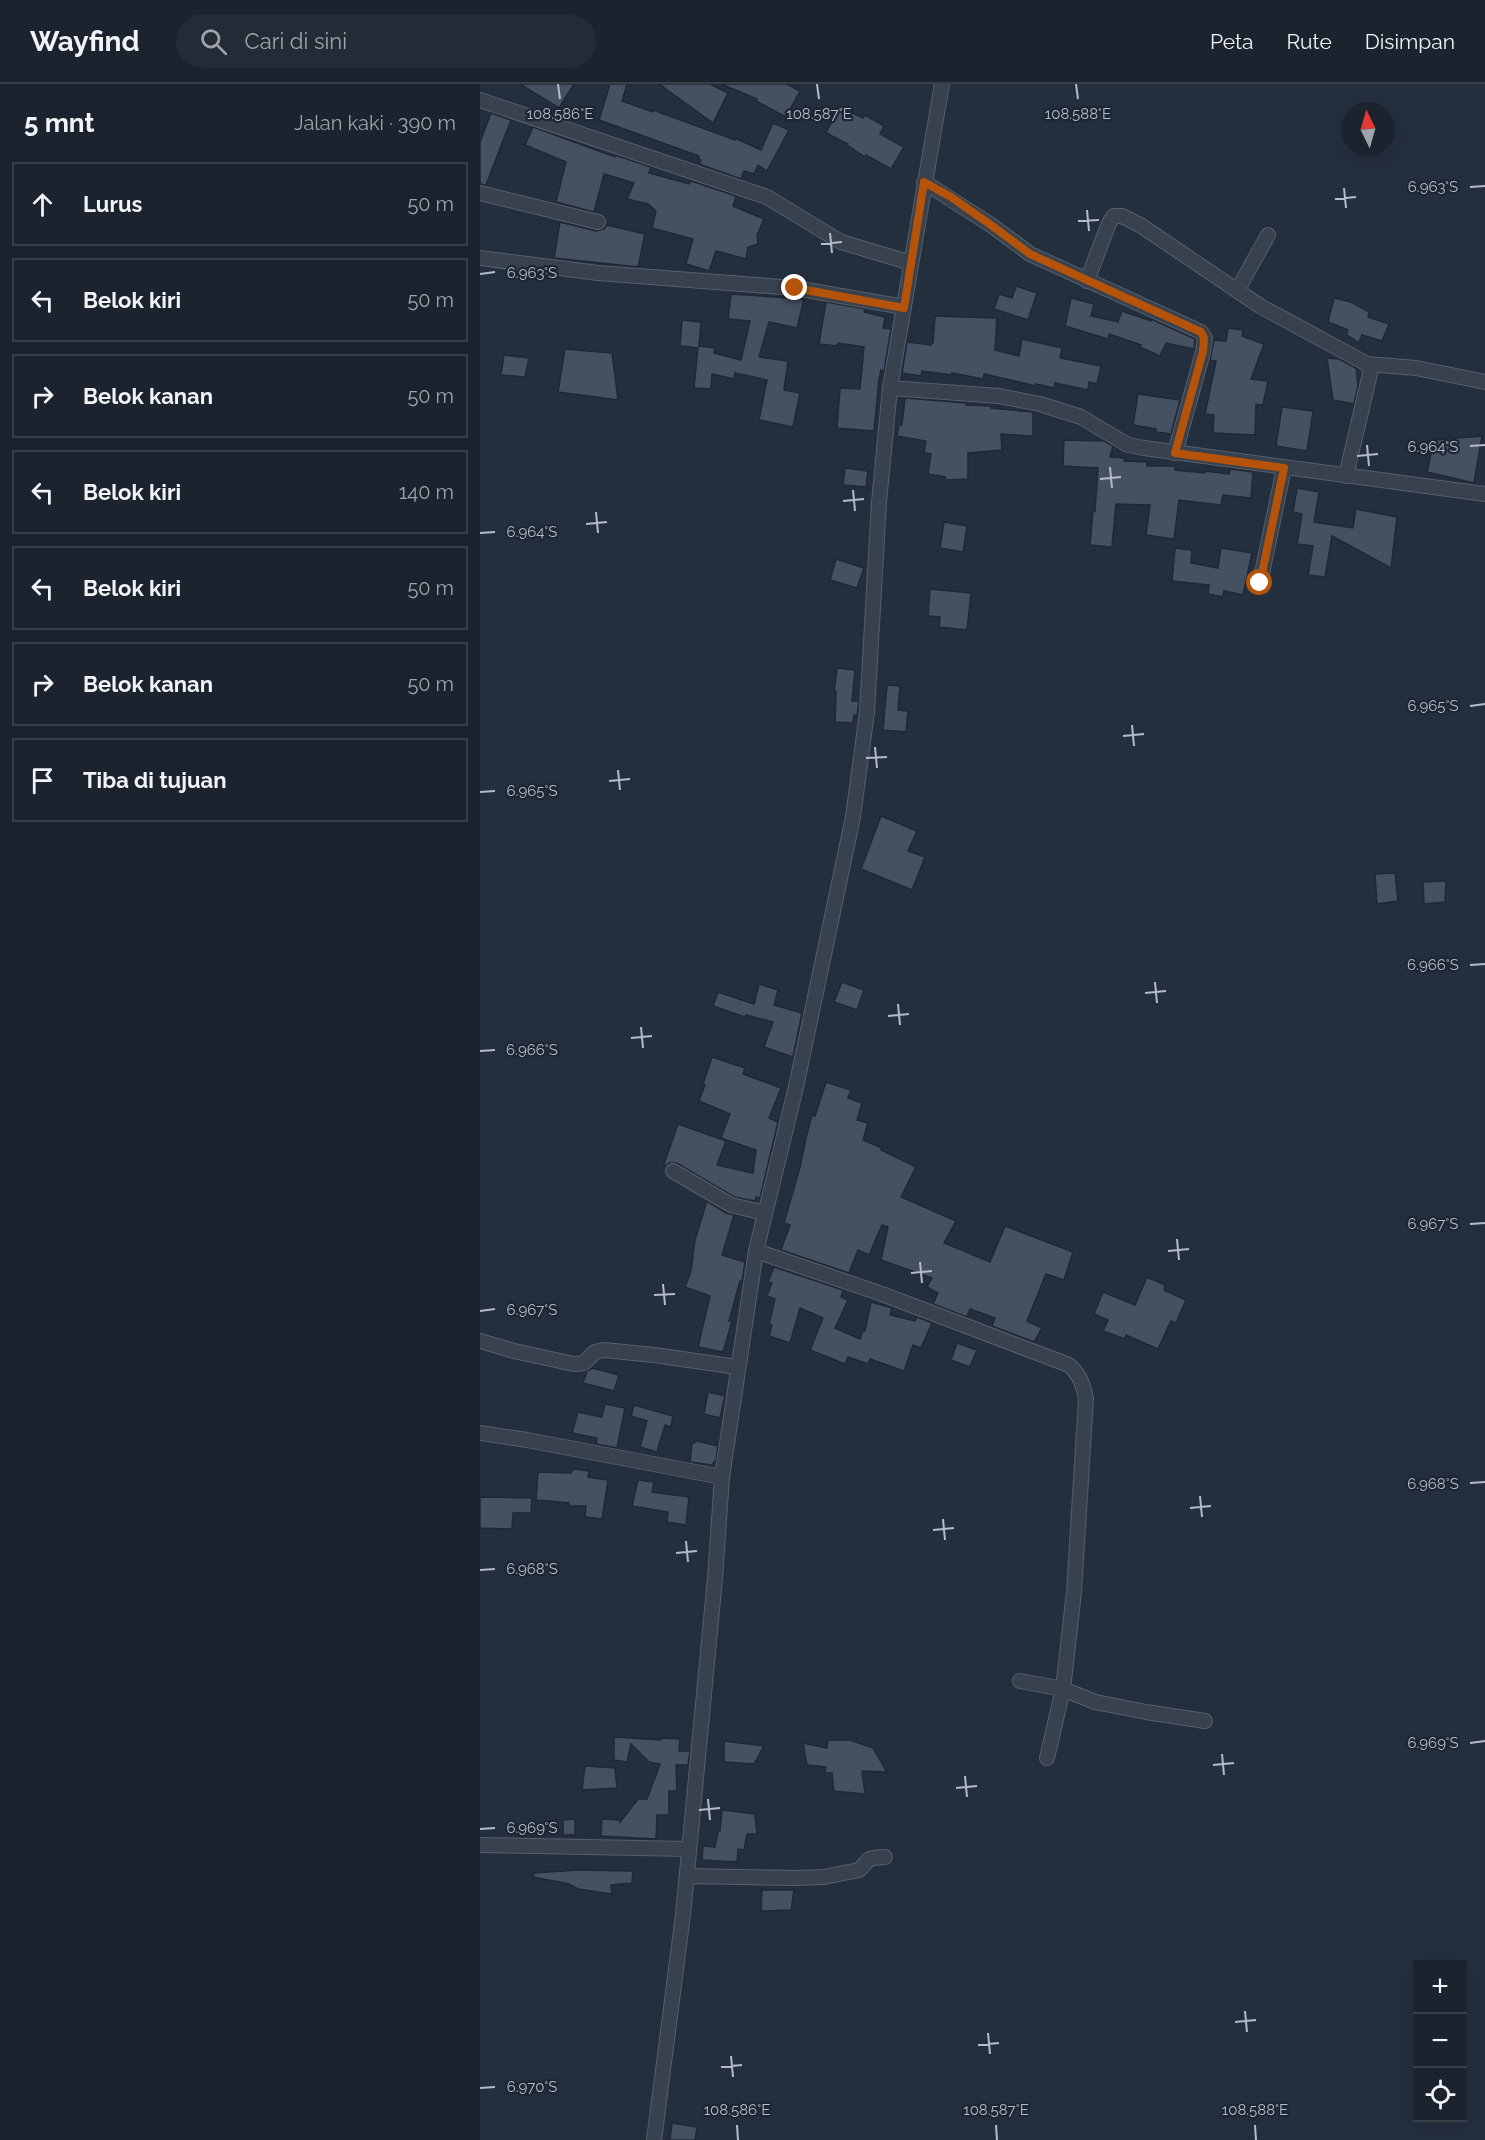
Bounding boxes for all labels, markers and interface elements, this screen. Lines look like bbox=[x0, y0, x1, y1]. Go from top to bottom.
search box bbox=[176, 14, 596, 68]
text: Wayfind bbox=[30, 25, 140, 58]
icon: search bbox=[197, 25, 230, 58]
text: Cari di sini bbox=[245, 28, 347, 54]
text: Peta bbox=[1210, 29, 1254, 54]
text: Rute bbox=[1287, 29, 1332, 54]
text: Disimpan bbox=[1365, 29, 1455, 54]
north arrow bbox=[1341, 102, 1395, 156]
text: 108.586°E bbox=[527, 105, 593, 123]
text: 108.587°E bbox=[786, 105, 852, 123]
text: 108.588°E bbox=[1045, 105, 1111, 123]
text: 5 mnt bbox=[24, 108, 94, 138]
text: Jalan kaki · 390 m bbox=[294, 111, 456, 135]
text: 6.963°S bbox=[1408, 178, 1458, 196]
icon: ahead bbox=[26, 188, 59, 221]
text: Lurus bbox=[83, 191, 142, 217]
text: 50 m bbox=[407, 192, 454, 216]
text: 6.963°S bbox=[507, 264, 557, 282]
route end bbox=[781, 274, 807, 300]
icon: left bbox=[26, 284, 59, 317]
text: Belok kiri bbox=[83, 287, 181, 313]
text: 50 m bbox=[407, 288, 454, 312]
icon: right bbox=[26, 380, 59, 413]
text: Belok kanan bbox=[83, 383, 213, 409]
text: 50 m bbox=[407, 384, 454, 408]
text: 6.964°S bbox=[1408, 438, 1458, 456]
icon: left bbox=[26, 476, 59, 509]
text: Belok kiri bbox=[83, 479, 181, 505]
text: 140 m bbox=[399, 480, 454, 504]
text: 6.964°S bbox=[507, 523, 557, 541]
route start bbox=[1246, 569, 1272, 595]
icon: left bbox=[26, 572, 59, 605]
text: Belok kiri bbox=[83, 575, 181, 601]
text: 50 m bbox=[407, 576, 454, 600]
icon: right bbox=[26, 668, 59, 701]
text: Belok kanan bbox=[83, 671, 213, 697]
text: 50 m bbox=[407, 672, 454, 696]
text: 6.965°S bbox=[1408, 697, 1459, 715]
icon: arrive bbox=[26, 764, 59, 797]
text: Tiba di tujuan bbox=[83, 767, 226, 793]
text: 6.965°S bbox=[507, 782, 558, 800]
text: 6.966°S bbox=[1407, 956, 1459, 974]
text: 6.966°S bbox=[506, 1041, 558, 1059]
text: 6.967°S bbox=[1408, 1215, 1458, 1233]
text: 6.967°S bbox=[507, 1301, 557, 1319]
text: 6.968°S bbox=[1407, 1475, 1459, 1493]
text: 6.968°S bbox=[506, 1560, 558, 1578]
text: 6.969°S bbox=[1407, 1734, 1459, 1752]
text: 6.969°S bbox=[506, 1819, 558, 1837]
map controls bbox=[1413, 1960, 1467, 2122]
button: + bbox=[1413, 1960, 1467, 2014]
button: − bbox=[1413, 2014, 1467, 2068]
button: locate bbox=[1413, 2068, 1467, 2122]
text: 6.970°S bbox=[507, 2078, 557, 2096]
text: 108.586°E bbox=[704, 2101, 770, 2119]
text: 108.587°E bbox=[963, 2101, 1029, 2119]
text: 108.588°E bbox=[1222, 2101, 1288, 2119]

